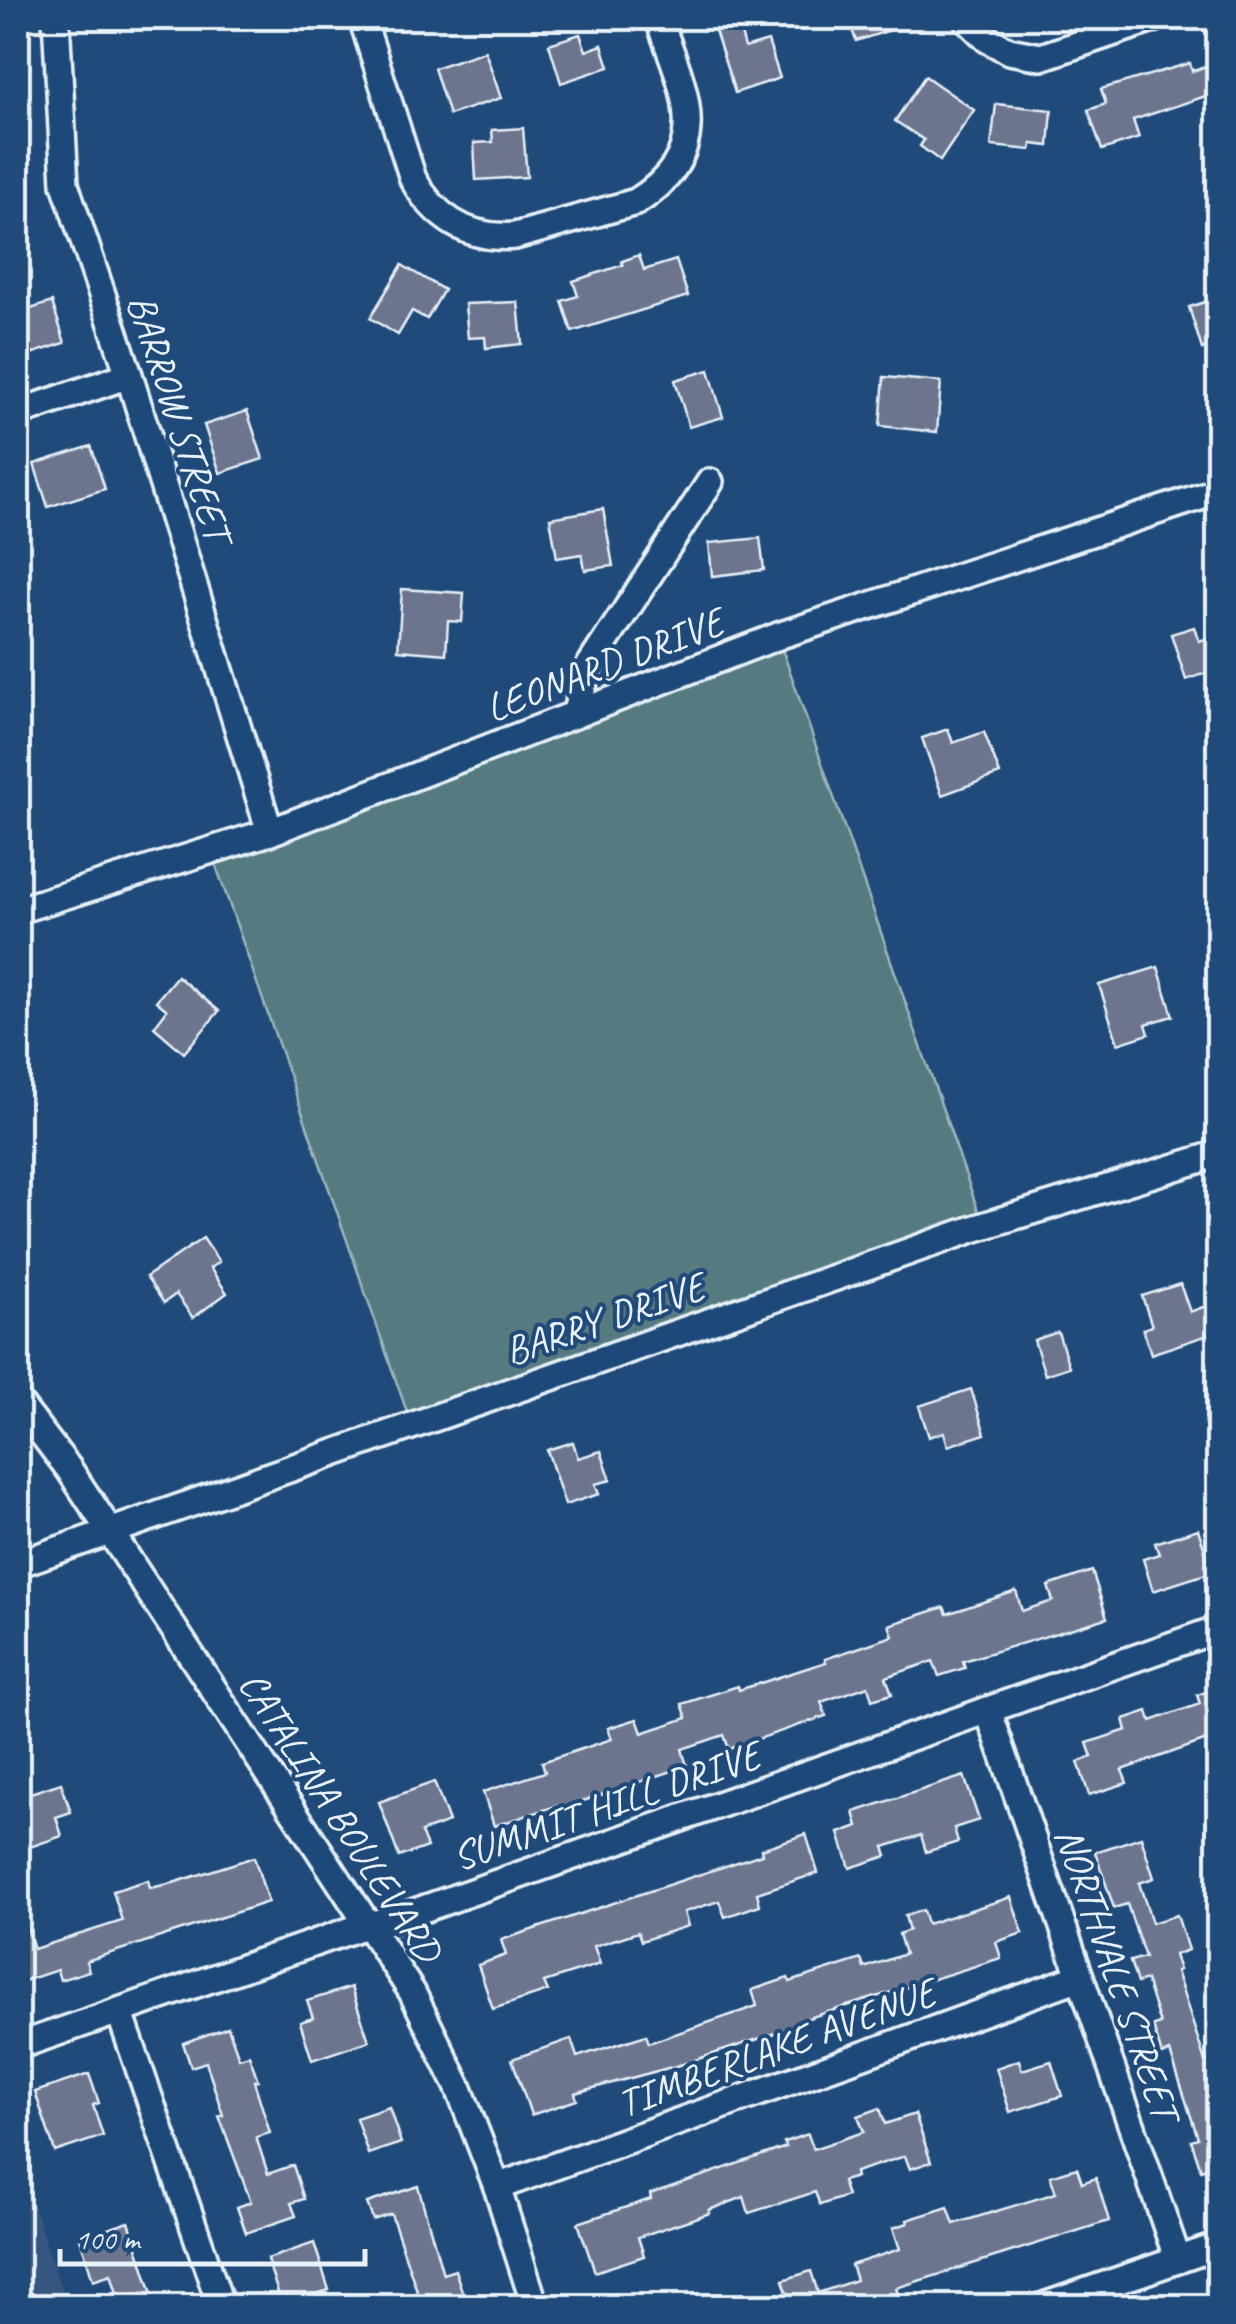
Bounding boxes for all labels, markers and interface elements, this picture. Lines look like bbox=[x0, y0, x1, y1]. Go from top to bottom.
street label: BARROW STREET bbox=[116, 288, 245, 556]
street label: LEONARD DRIVE bbox=[478, 595, 735, 733]
street label: BARRY DRIVE bbox=[498, 1260, 716, 1376]
street label: CATALINA BOULEVARD bbox=[228, 1662, 455, 1974]
street label: SUMMIT HILL DRIVE bbox=[446, 1728, 771, 1882]
street label: NORTHVALE STREET bbox=[1044, 1821, 1193, 2133]
street label: TIMBERLAKE AVENUE bbox=[611, 1965, 947, 2129]
scale bar bbox=[60, 2204, 365, 2266]
text: 100 m bbox=[75, 2220, 142, 2258]

